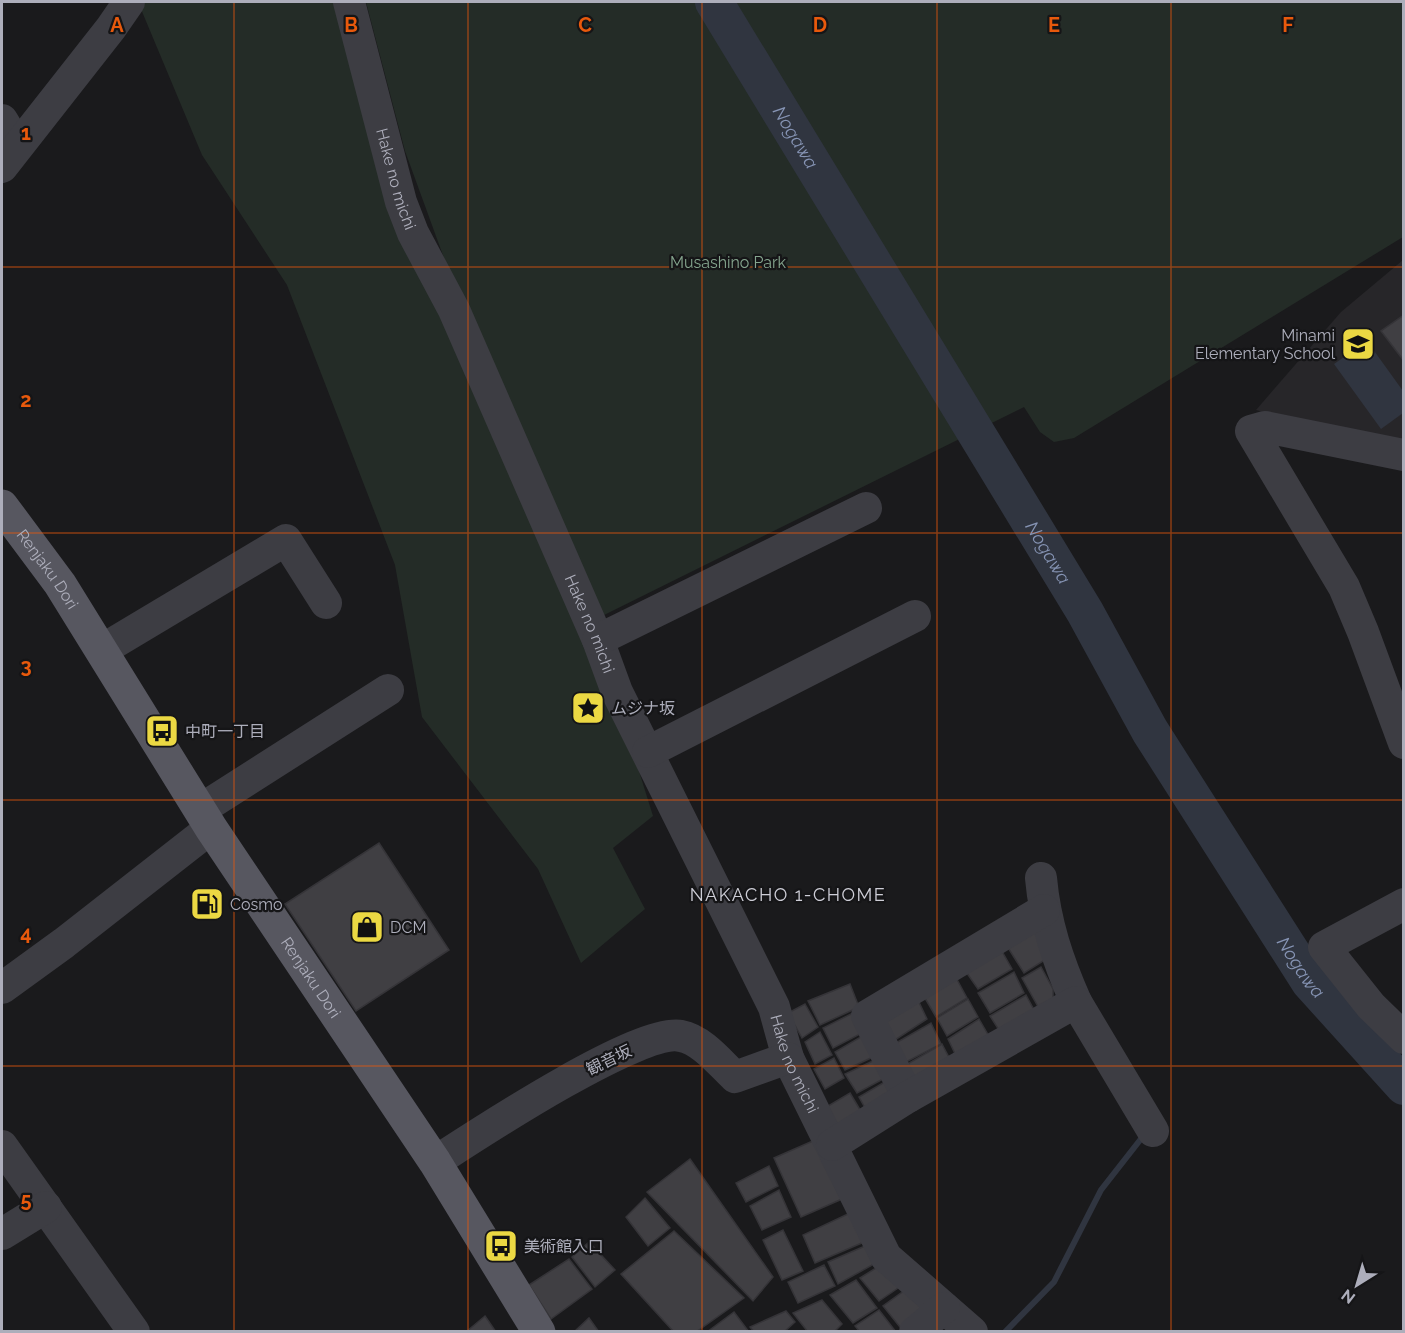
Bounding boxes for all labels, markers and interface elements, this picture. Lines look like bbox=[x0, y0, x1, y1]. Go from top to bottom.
text: A bbox=[110, 13, 124, 37]
text: B bbox=[344, 13, 358, 37]
text: C bbox=[578, 13, 592, 37]
text: D bbox=[813, 13, 827, 37]
text: E bbox=[1048, 13, 1060, 37]
text: F bbox=[1282, 13, 1294, 37]
water label: Nogawa bbox=[769, 102, 823, 172]
text: 1 bbox=[21, 121, 31, 145]
street label: Hake no michi bbox=[373, 126, 420, 232]
park label: Musashino Park bbox=[670, 253, 787, 272]
place label: Minami Elementary School bbox=[1195, 326, 1336, 363]
school or university icon: Minami Elementary School bbox=[1340, 326, 1376, 362]
text: 2 bbox=[20, 388, 32, 412]
water label: Nogawa bbox=[1022, 517, 1076, 587]
street label: Renjaku Dori bbox=[13, 525, 83, 612]
street label: Hake no michi bbox=[561, 572, 619, 675]
text: 3 bbox=[20, 654, 32, 678]
place icon: ムジナ坂 bbox=[570, 690, 606, 726]
place label: ムジナ坂 bbox=[611, 699, 675, 718]
bus stop icon: 中町一丁目 bbox=[144, 713, 180, 749]
place label: 中町一丁目 bbox=[185, 722, 265, 741]
district label: NAKACHO 1-CHOME bbox=[690, 884, 886, 905]
fuel station icon: Cosmo bbox=[189, 886, 225, 922]
place label: Cosmo bbox=[230, 895, 282, 914]
shop icon: DCM bbox=[349, 909, 385, 945]
place label: DCM bbox=[390, 918, 426, 937]
text: 4 bbox=[20, 921, 32, 945]
street label: Renjaku Dori bbox=[277, 933, 345, 1021]
water label: Nogawa bbox=[1273, 933, 1330, 1002]
street label: Hake no michi bbox=[767, 1012, 823, 1116]
street label: 観音坂 bbox=[583, 1041, 635, 1079]
text: 5 bbox=[20, 1188, 32, 1212]
bus stop icon: 美術館入口 bbox=[483, 1228, 519, 1264]
place label: 美術館入口 bbox=[524, 1237, 604, 1256]
north arrow bbox=[1327, 1255, 1387, 1315]
text: N bbox=[1338, 1285, 1359, 1308]

